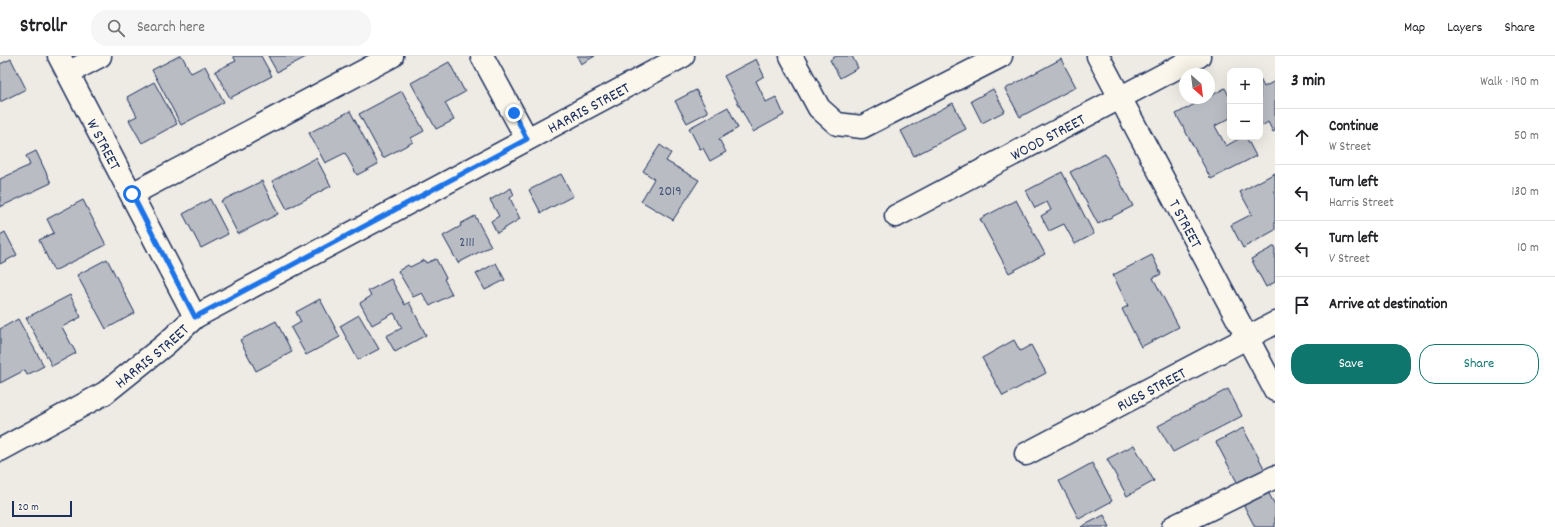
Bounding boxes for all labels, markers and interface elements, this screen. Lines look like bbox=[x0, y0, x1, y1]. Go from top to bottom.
search box bbox=[91, 10, 371, 46]
text: Strollr bbox=[20, 14, 67, 41]
icon: search bbox=[105, 17, 127, 39]
text: Search here bbox=[137, 17, 205, 39]
text: Map bbox=[1404, 18, 1425, 38]
text: Layers bbox=[1447, 18, 1482, 38]
text: Share bbox=[1504, 18, 1535, 38]
north arrow bbox=[1179, 68, 1215, 104]
map controls bbox=[1227, 68, 1263, 140]
button: + bbox=[1227, 68, 1263, 104]
text: 3 min bbox=[1291, 70, 1325, 94]
text: Walk · 190 m bbox=[1480, 73, 1539, 92]
street label: HARRIS STREET bbox=[544, 77, 635, 140]
route end bbox=[505, 104, 523, 122]
button: − bbox=[1227, 104, 1263, 140]
street label: WOOD STREET bbox=[1007, 109, 1090, 168]
street label: W STREET bbox=[80, 115, 126, 175]
text: Continue bbox=[1329, 116, 1378, 138]
icon: ahead bbox=[1291, 126, 1313, 148]
text: 50 m bbox=[1514, 127, 1539, 146]
text: W Street bbox=[1329, 138, 1371, 157]
text: Turn left bbox=[1329, 172, 1378, 194]
house number: 2019 bbox=[658, 182, 682, 202]
icon: left bbox=[1291, 182, 1313, 204]
text: 130 m bbox=[1511, 183, 1539, 202]
route start bbox=[123, 185, 141, 203]
text: Harris Street bbox=[1329, 194, 1394, 213]
street label: T STREET bbox=[1162, 196, 1207, 253]
text: Turn left bbox=[1329, 228, 1378, 250]
house number: 2111 bbox=[459, 233, 475, 253]
icon: left bbox=[1291, 238, 1313, 260]
text: 10 m bbox=[1517, 239, 1539, 258]
text: V Street bbox=[1329, 250, 1370, 269]
icon: arrive bbox=[1291, 294, 1313, 316]
text: Arrive at destination bbox=[1329, 294, 1447, 316]
street label: HARRIS STREET bbox=[111, 319, 195, 395]
button: Save bbox=[1291, 344, 1411, 384]
button: Share bbox=[1419, 344, 1539, 384]
street label: RUSS STREET bbox=[1113, 363, 1191, 418]
scale bar bbox=[12, 499, 72, 518]
text: 20 m bbox=[18, 500, 39, 516]

